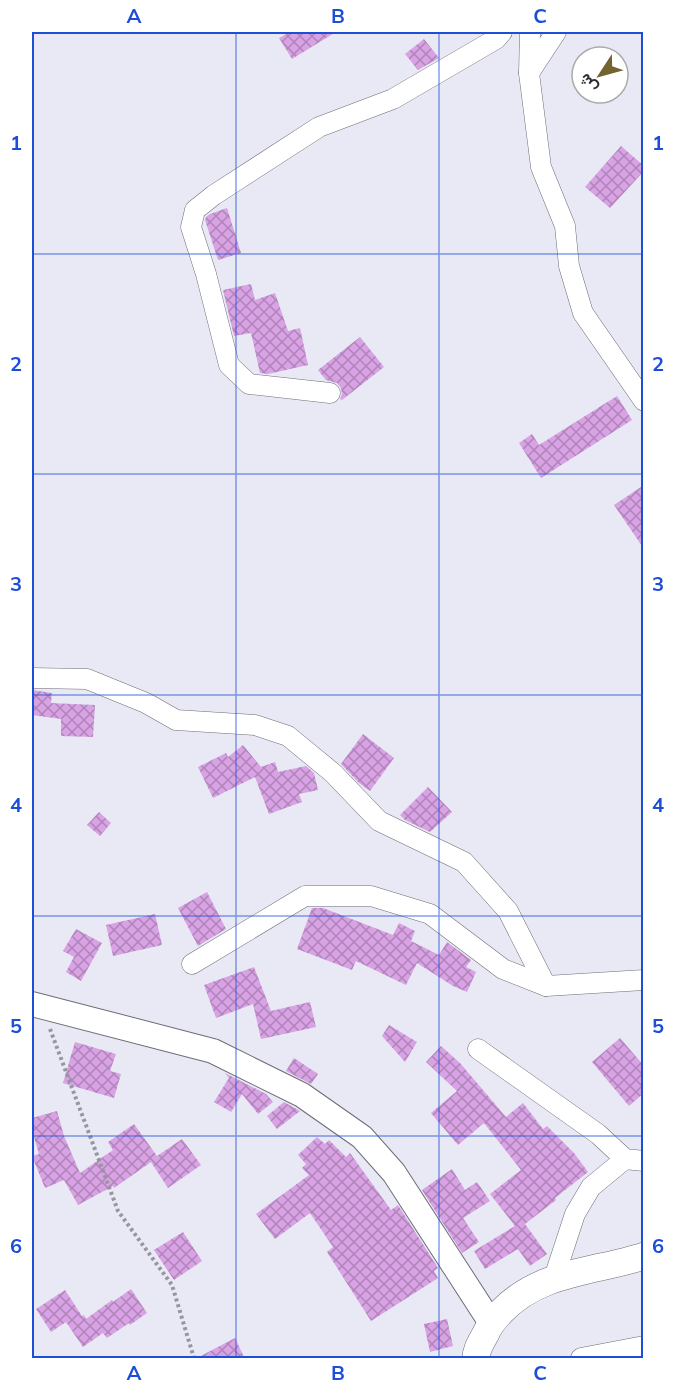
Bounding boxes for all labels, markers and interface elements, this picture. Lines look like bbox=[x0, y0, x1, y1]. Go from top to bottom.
text: A bbox=[127, 3, 142, 28]
text: B bbox=[331, 3, 345, 28]
text: C bbox=[533, 3, 547, 28]
north arrow bbox=[570, 45, 630, 105]
text: ش bbox=[574, 70, 602, 97]
text: 1 bbox=[10, 130, 22, 155]
text: 1 bbox=[652, 130, 664, 155]
text: 2 bbox=[10, 351, 22, 376]
text: 2 bbox=[652, 351, 664, 376]
text: 3 bbox=[10, 571, 22, 596]
text: 3 bbox=[652, 571, 664, 596]
text: 4 bbox=[10, 792, 22, 817]
text: 4 bbox=[652, 792, 664, 817]
text: 5 bbox=[10, 1013, 22, 1038]
text: 5 bbox=[652, 1013, 664, 1038]
text: 6 bbox=[10, 1233, 22, 1258]
text: 6 bbox=[652, 1233, 664, 1258]
text: A bbox=[127, 1360, 142, 1385]
text: B bbox=[331, 1360, 345, 1385]
text: C bbox=[533, 1360, 547, 1385]

